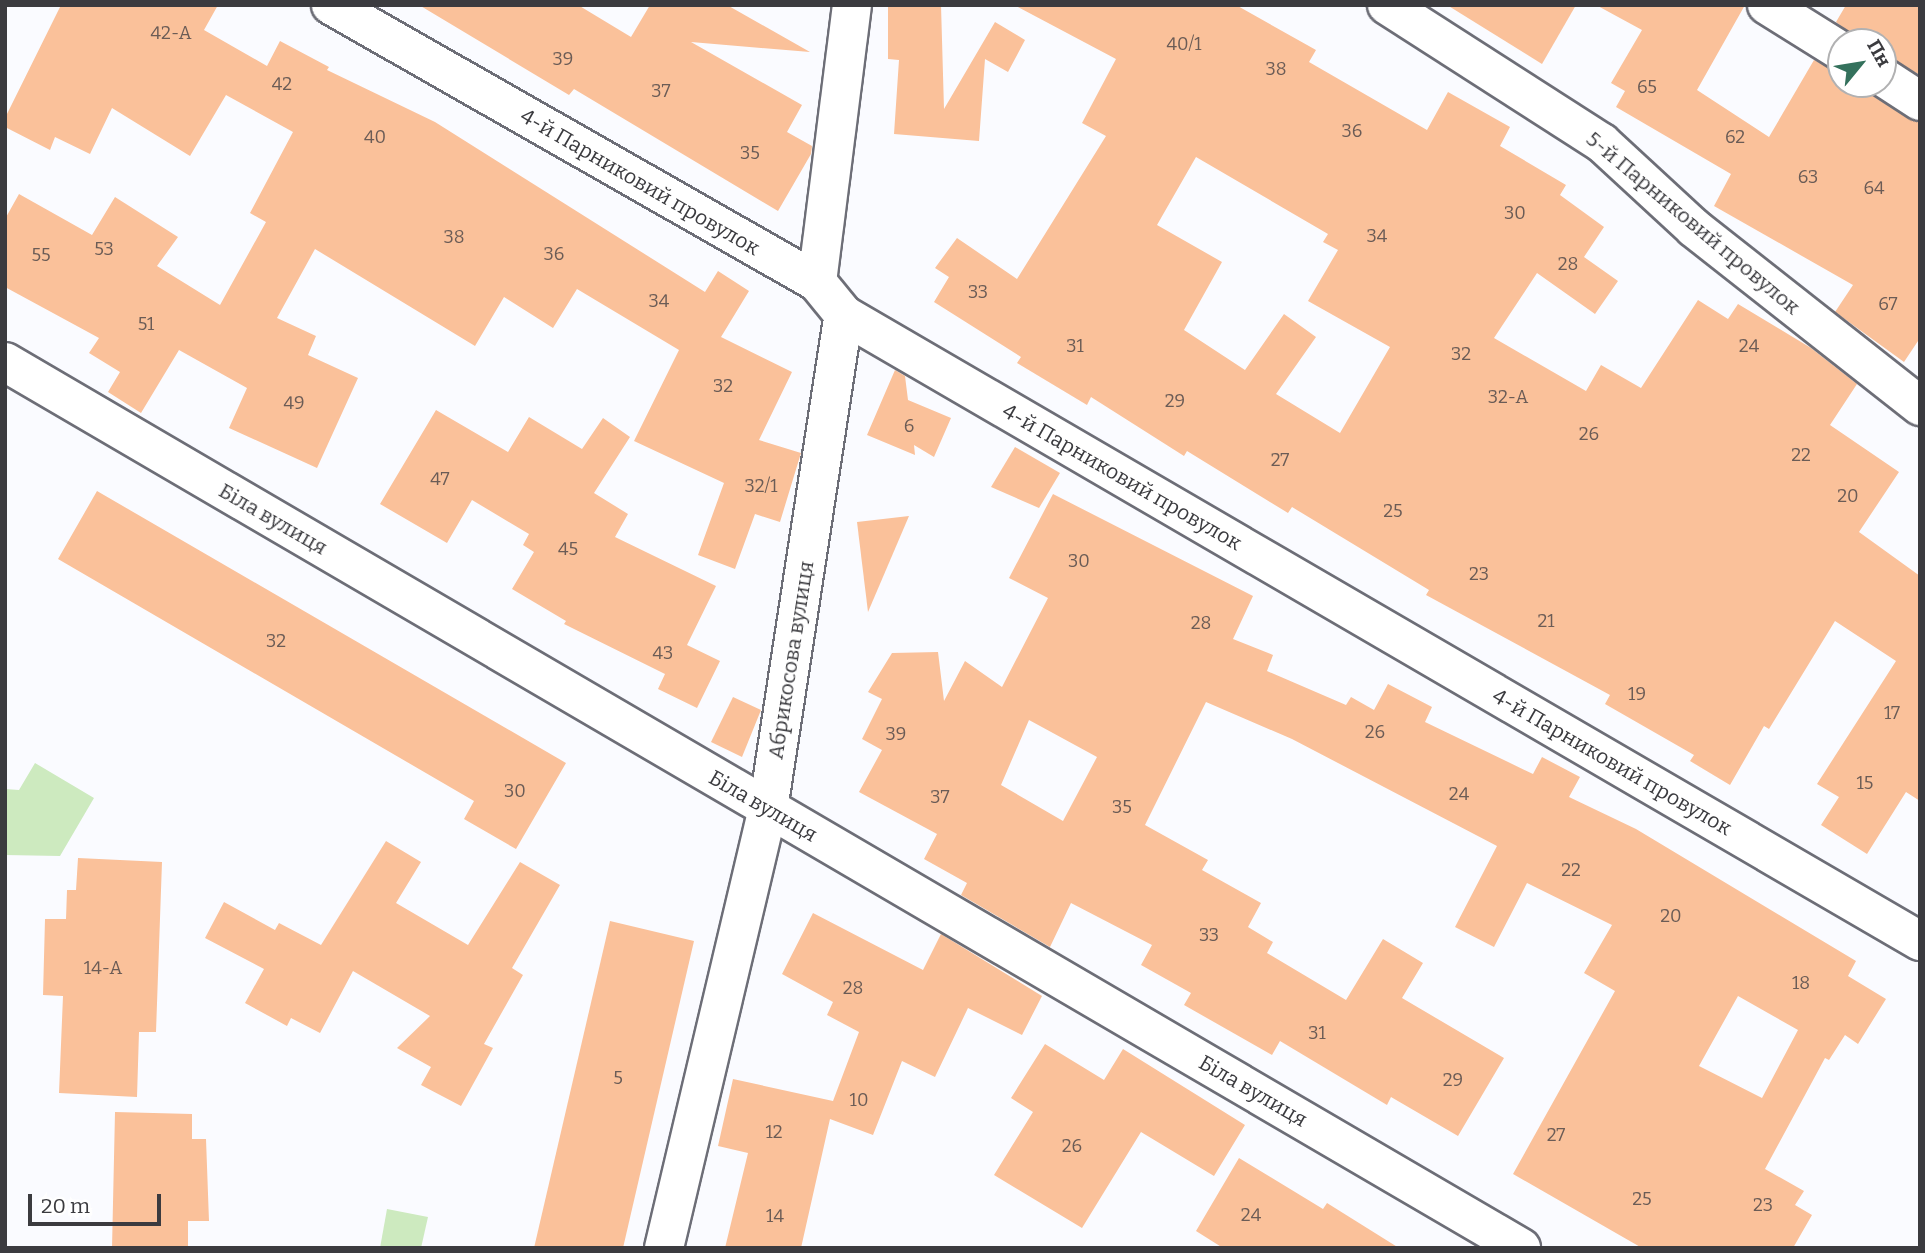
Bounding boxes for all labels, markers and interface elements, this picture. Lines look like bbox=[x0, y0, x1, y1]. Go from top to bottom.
house number: 42-А bbox=[151, 22, 191, 44]
north arrow bbox=[1827, 28, 1897, 98]
house number: 40/1 bbox=[1166, 33, 1202, 55]
text: Пн bbox=[1862, 36, 1896, 71]
house number: 39 bbox=[553, 48, 573, 70]
house number: 38 bbox=[1265, 58, 1287, 80]
house number: 42 bbox=[272, 73, 292, 95]
house number: 65 bbox=[1637, 76, 1657, 98]
house number: 37 bbox=[651, 80, 671, 102]
street label: 4-й Парниковий провулок bbox=[516, 103, 764, 261]
house number: 36 bbox=[1342, 120, 1362, 142]
house number: 40 bbox=[364, 126, 386, 148]
street label: 5-й Парниковий провулок bbox=[1581, 126, 1805, 320]
house number: 62 bbox=[1725, 126, 1745, 148]
house number: 35 bbox=[740, 142, 760, 164]
house number: 63 bbox=[1798, 166, 1818, 188]
house number: 64 bbox=[1863, 177, 1885, 199]
house number: 30 bbox=[1504, 202, 1526, 224]
house number: 34 bbox=[1367, 225, 1387, 247]
house number: 38 bbox=[443, 226, 465, 248]
house number: 53 bbox=[94, 238, 114, 260]
house number: 36 bbox=[544, 243, 564, 265]
house number: 55 bbox=[31, 244, 51, 266]
house number: 28 bbox=[1558, 253, 1578, 275]
house number: 33 bbox=[968, 281, 988, 303]
house number: 34 bbox=[649, 290, 669, 312]
house number: 67 bbox=[1878, 293, 1898, 315]
house number: 51 bbox=[138, 313, 154, 335]
house number: 31 bbox=[1066, 335, 1084, 357]
house number: 24 bbox=[1739, 335, 1759, 357]
house number: 32 bbox=[1451, 343, 1471, 365]
house number: 32 bbox=[713, 375, 733, 397]
house number: 32-А bbox=[1488, 386, 1528, 408]
house number: 29 bbox=[1165, 390, 1185, 412]
house number: 49 bbox=[283, 392, 305, 414]
street label: 4-й Парниковий провулок bbox=[998, 398, 1246, 556]
house number: 6 bbox=[904, 415, 914, 437]
house number: 26 bbox=[1579, 423, 1599, 445]
house number: 22 bbox=[1791, 444, 1811, 466]
house number: 27 bbox=[1271, 449, 1289, 471]
house number: 47 bbox=[430, 468, 450, 490]
house number: 32/1 bbox=[744, 475, 778, 497]
street label: Біла вулиця bbox=[214, 478, 332, 560]
house number: 20 bbox=[1837, 485, 1859, 507]
house number: 25 bbox=[1383, 500, 1403, 522]
house number: 45 bbox=[558, 538, 578, 560]
house number: 30 bbox=[1068, 550, 1090, 572]
street label: Абрикосова вулиця bbox=[763, 559, 819, 761]
house number: 23 bbox=[1469, 563, 1489, 585]
house number: 21 bbox=[1537, 610, 1555, 632]
house number: 28 bbox=[1191, 612, 1211, 634]
house number: 32 bbox=[266, 630, 286, 652]
house number: 43 bbox=[653, 642, 673, 664]
street label: 4-й Парниковий провулок bbox=[1488, 683, 1736, 841]
house number: 19 bbox=[1628, 683, 1646, 705]
house number: 17 bbox=[1884, 702, 1900, 724]
house number: 26 bbox=[1365, 721, 1385, 743]
house number: 39 bbox=[886, 723, 906, 745]
street label: Біла вулиця bbox=[704, 765, 822, 847]
house number: 15 bbox=[1857, 772, 1873, 794]
house number: 30 bbox=[504, 780, 526, 802]
house number: 24 bbox=[1449, 783, 1469, 805]
house number: 37 bbox=[930, 786, 950, 808]
house number: 35 bbox=[1112, 796, 1132, 818]
house number: 22 bbox=[1561, 859, 1581, 881]
house number: 20 bbox=[1660, 905, 1682, 927]
house number: 33 bbox=[1199, 924, 1219, 946]
house number: 14-А bbox=[84, 957, 122, 979]
house number: 18 bbox=[1792, 972, 1810, 994]
house number: 28 bbox=[843, 977, 863, 999]
house number: 31 bbox=[1308, 1022, 1326, 1044]
street label: Біла вулиця bbox=[1194, 1050, 1312, 1132]
house number: 5 bbox=[613, 1067, 623, 1089]
house number: 29 bbox=[1443, 1069, 1463, 1091]
house number: 10 bbox=[850, 1089, 868, 1111]
house number: 12 bbox=[765, 1121, 783, 1143]
house number: 27 bbox=[1547, 1124, 1565, 1146]
house number: 26 bbox=[1062, 1135, 1082, 1157]
scale bar bbox=[32, 1180, 164, 1224]
house number: 25 bbox=[1632, 1188, 1652, 1210]
text: 20 m bbox=[41, 1193, 90, 1219]
house number: 23 bbox=[1753, 1194, 1773, 1216]
house number: 24 bbox=[1241, 1204, 1261, 1226]
house number: 14 bbox=[766, 1205, 784, 1227]

